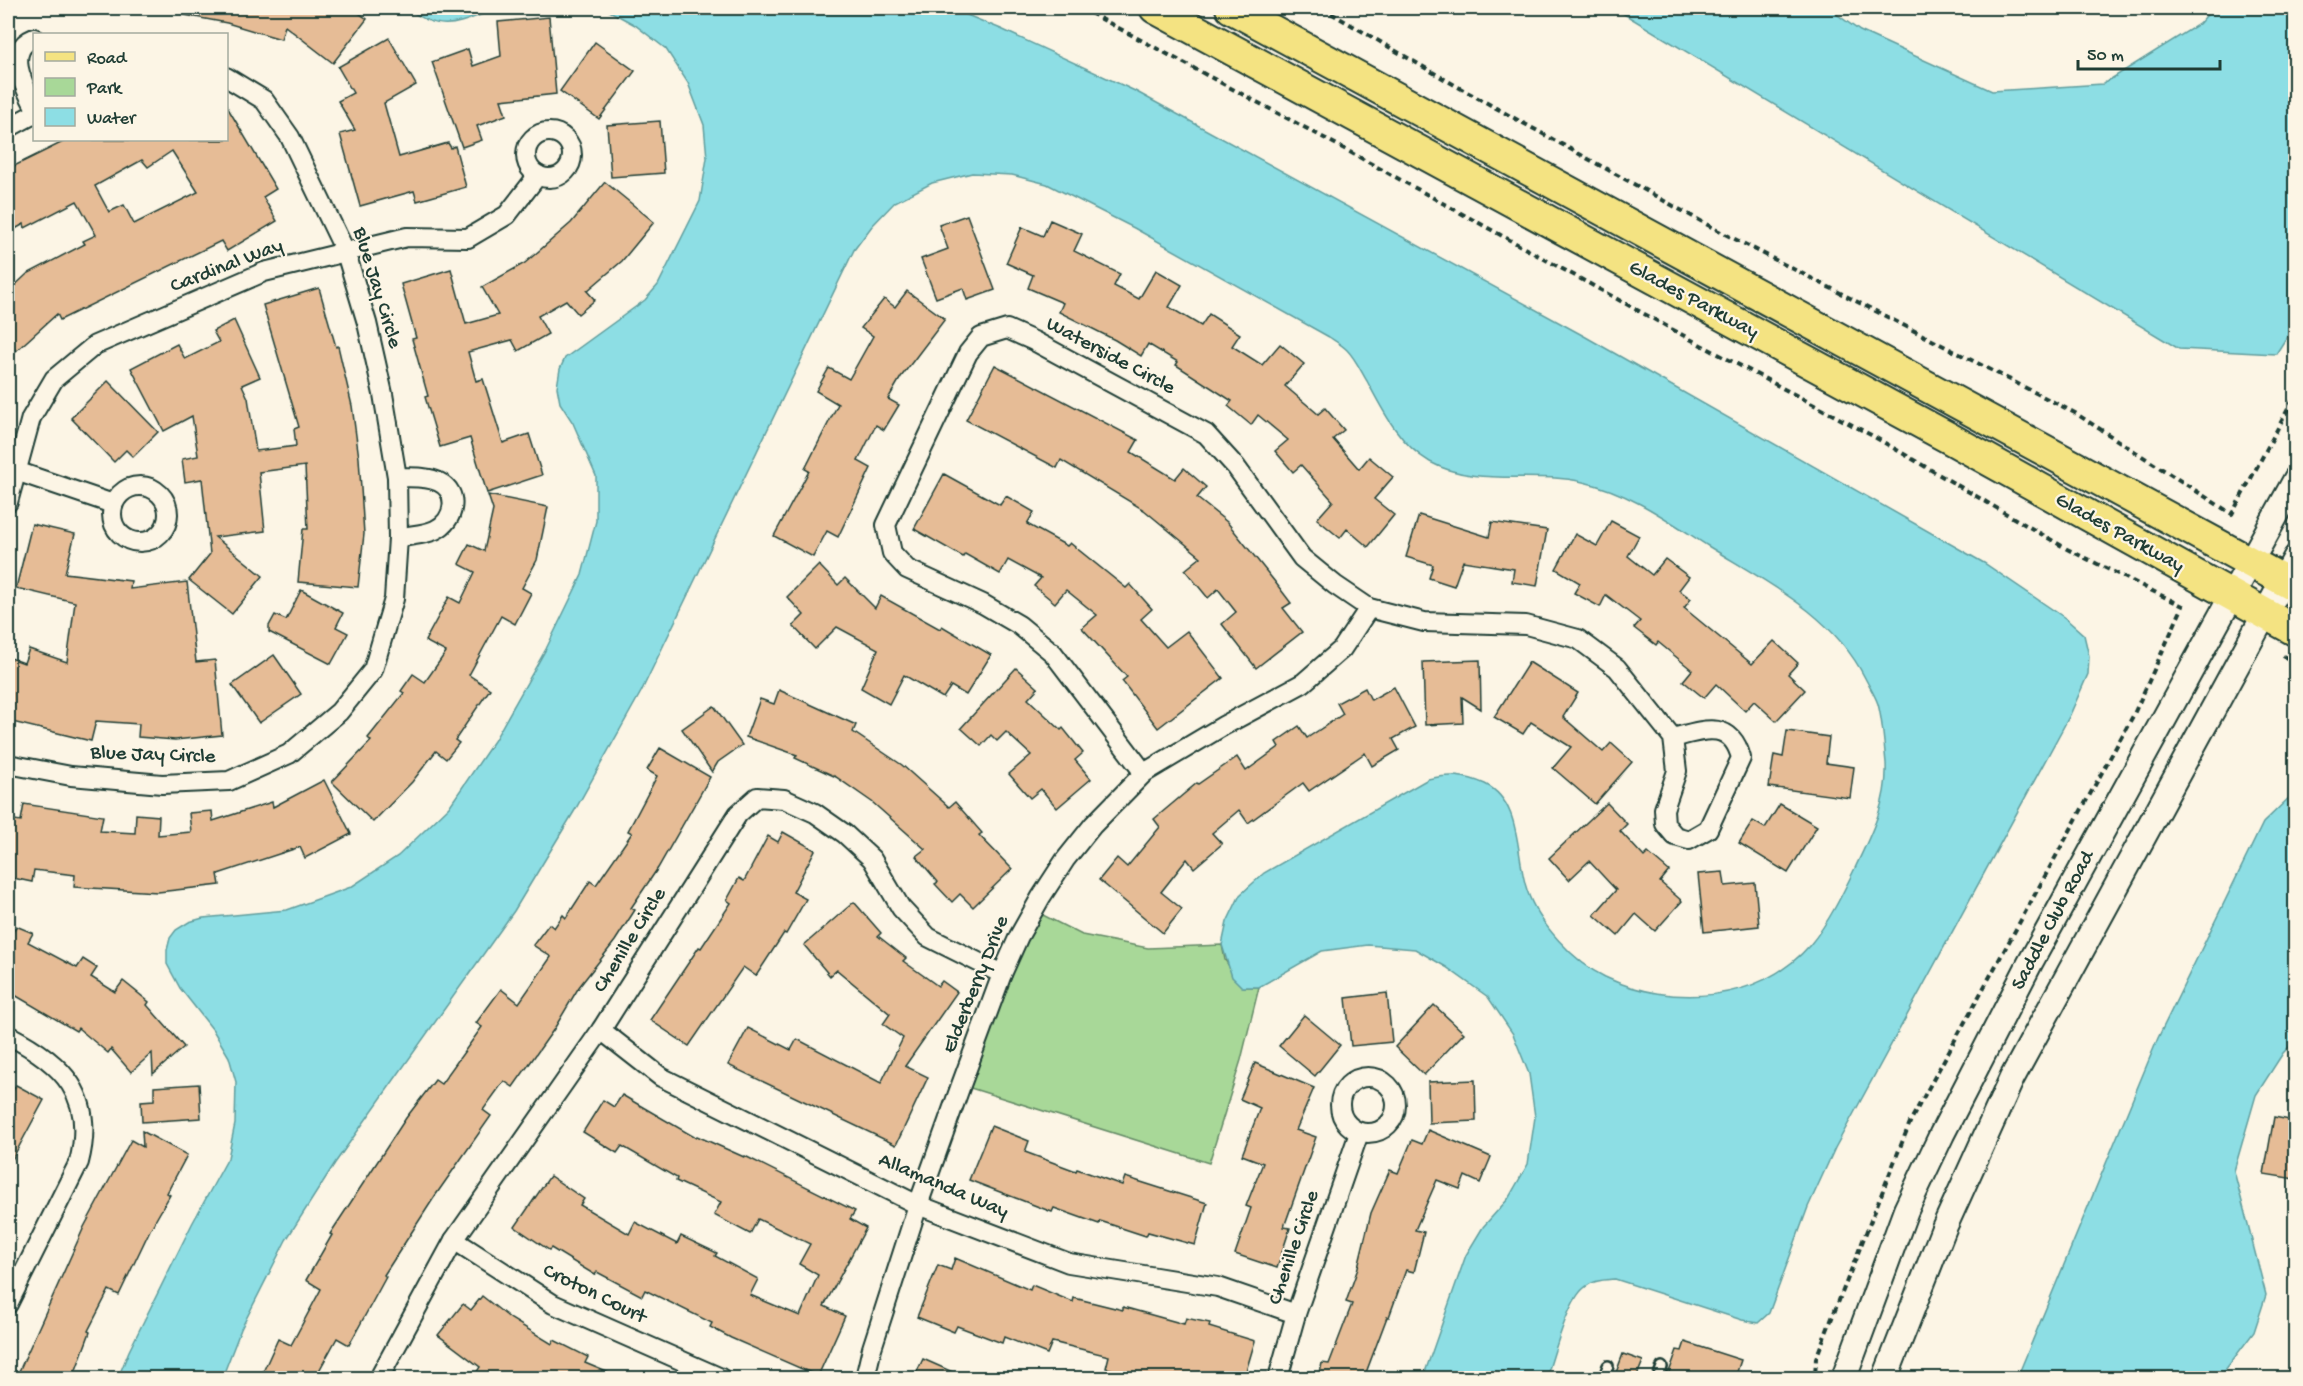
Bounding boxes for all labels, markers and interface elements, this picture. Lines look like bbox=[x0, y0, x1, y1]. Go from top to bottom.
legend bbox=[33, 33, 228, 141]
scale bar bbox=[2078, 33, 2220, 71]
text: 50 m bbox=[2087, 46, 2124, 67]
text: Road bbox=[87, 49, 128, 70]
text: Park bbox=[86, 79, 123, 100]
text: Water bbox=[87, 109, 137, 130]
street label: Blue Jay Circle bbox=[345, 224, 407, 353]
street label: Cardinal Way bbox=[167, 234, 287, 300]
street label: Glades Parkway bbox=[1624, 256, 1762, 346]
street label: Waterside Circle bbox=[1041, 312, 1180, 402]
street label: Glades Parkway bbox=[2050, 488, 2188, 580]
street label: Blue Jay Circle bbox=[89, 741, 217, 771]
street label: Saddle Club Road bbox=[2007, 846, 2102, 995]
street label: Chenille Circle bbox=[589, 883, 674, 998]
street label: Elderberry Drive bbox=[938, 911, 1016, 1057]
street label: Allamanda Way bbox=[874, 1148, 1012, 1226]
street label: Chenille Circle bbox=[1264, 1187, 1327, 1308]
street label: Croton Court bbox=[538, 1259, 652, 1332]

